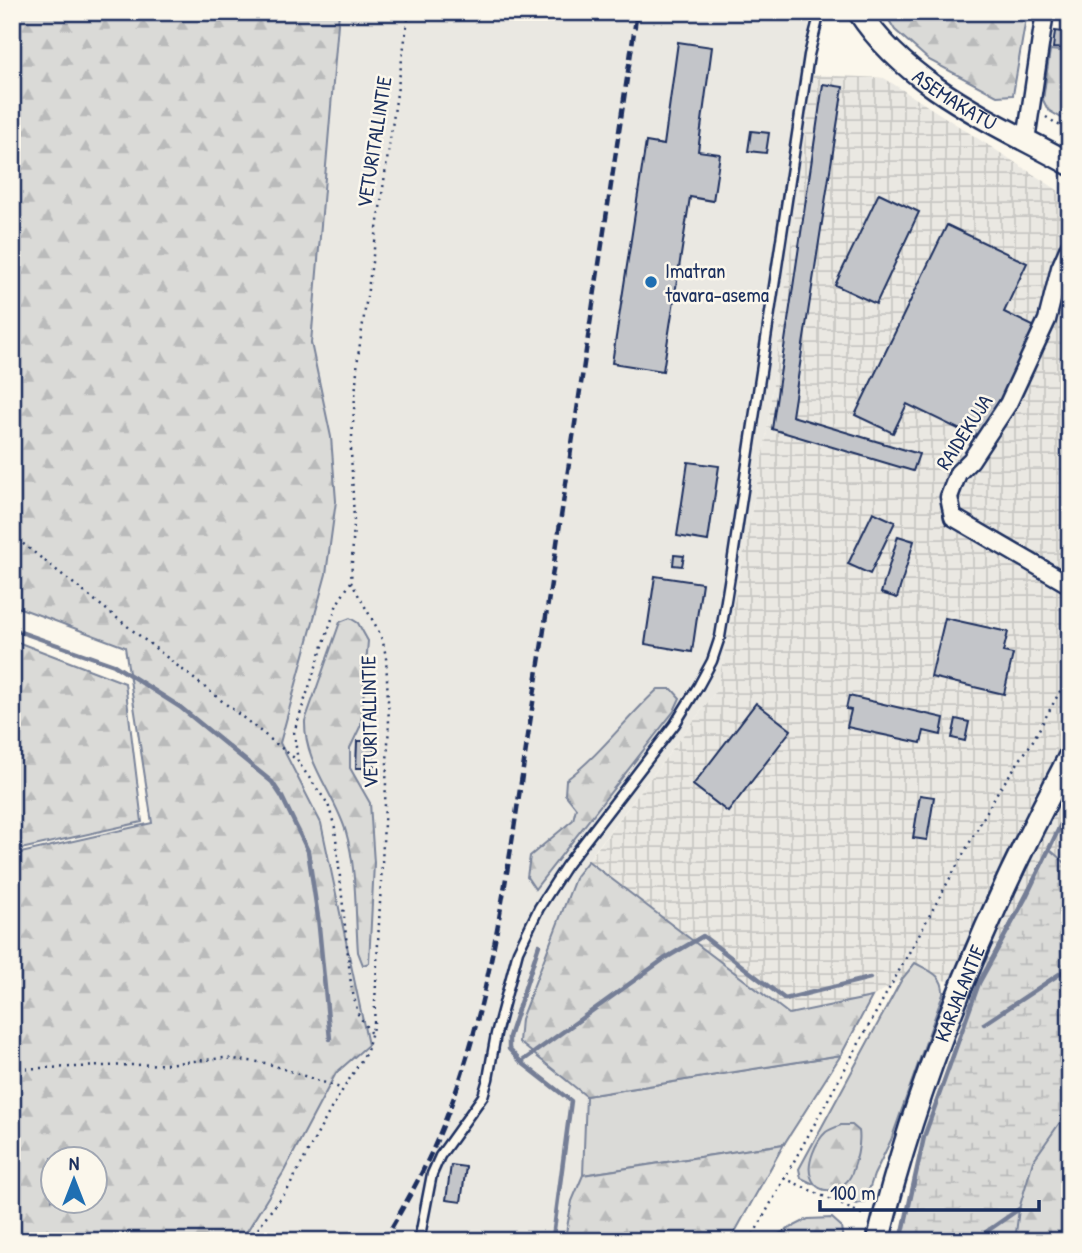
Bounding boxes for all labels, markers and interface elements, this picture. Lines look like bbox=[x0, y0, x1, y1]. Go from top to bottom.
street label: ASEMAKATU bbox=[907, 62, 1002, 137]
street label: VETURITALLINTIE bbox=[349, 74, 399, 210]
place label: Imatran tavara-asema bbox=[665, 256, 769, 309]
marker: Imatran tavara-asema bbox=[643, 274, 659, 290]
street label: RAIDEKUJA bbox=[929, 389, 999, 475]
street label: VETURITALLINTIE bbox=[353, 655, 385, 789]
street label: KARJALANTIE bbox=[927, 940, 992, 1046]
north arrow bbox=[38, 1144, 108, 1214]
text: N bbox=[69, 1150, 79, 1176]
scale bar bbox=[820, 1169, 1038, 1213]
text: 100 m bbox=[830, 1178, 876, 1207]

